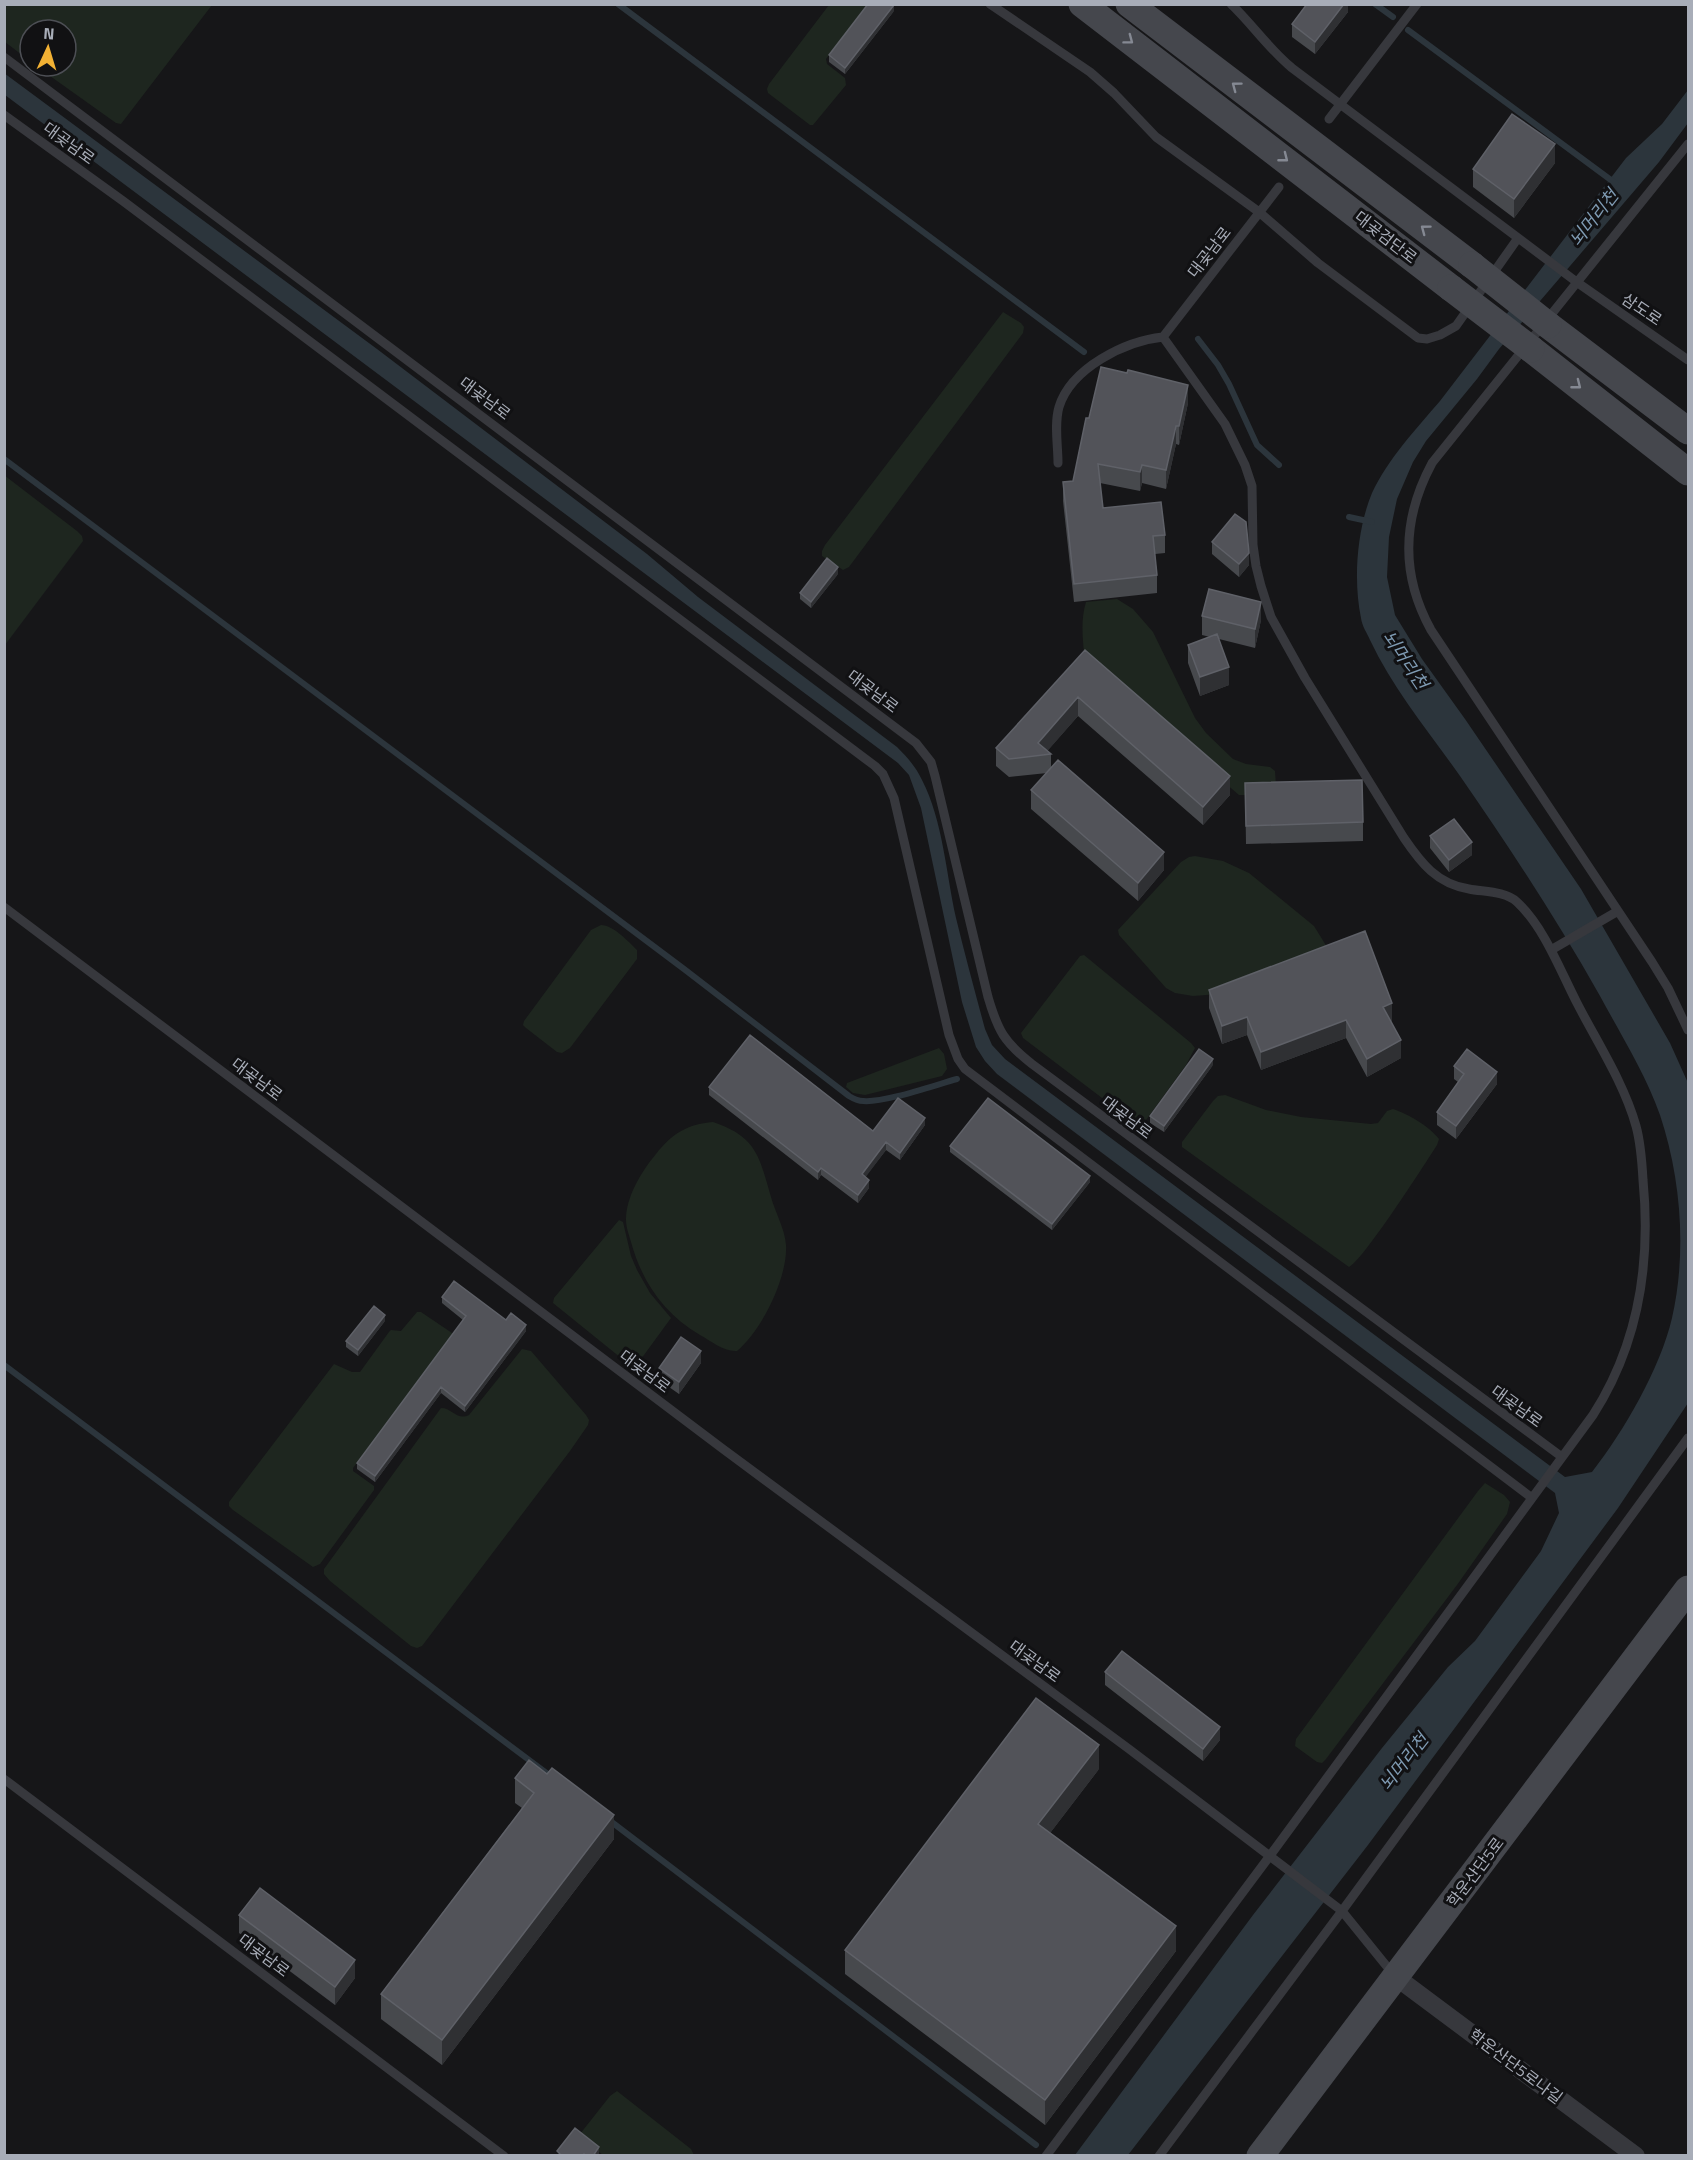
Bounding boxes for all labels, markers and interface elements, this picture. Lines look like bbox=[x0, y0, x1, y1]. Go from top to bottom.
north arrow bbox=[18, 18, 78, 78]
text: N bbox=[43, 21, 55, 45]
one-way arrow bbox=[1122, 33, 1133, 44]
one-way arrow bbox=[1232, 82, 1243, 93]
street label: 대곶남로 bbox=[38, 116, 100, 170]
one-way arrow bbox=[1277, 151, 1288, 162]
water label: 뇌머리천 bbox=[1563, 181, 1626, 252]
street label: 대곶검단로 bbox=[1350, 205, 1423, 269]
street label: 대곶남로 bbox=[1181, 221, 1237, 283]
one-way arrow bbox=[1421, 226, 1432, 237]
street label: 삼도로 bbox=[1617, 287, 1667, 331]
street label: 대곶남로 bbox=[454, 371, 516, 425]
one-way arrow bbox=[1570, 377, 1581, 388]
water label: 뇌머리천 bbox=[1376, 625, 1436, 697]
street label: 대곶남로 bbox=[842, 664, 904, 718]
street label: 대곶남로 bbox=[226, 1052, 288, 1106]
street label: 대곶남로 bbox=[1096, 1090, 1158, 1144]
street label: 대곶남로 bbox=[614, 1344, 676, 1398]
street label: 대곶남로 bbox=[1486, 1379, 1548, 1433]
street label: 대곶남로 bbox=[1004, 1634, 1066, 1688]
water label: 뇌머리천 bbox=[1373, 1725, 1436, 1796]
street label: 학운산단5로 bbox=[1441, 1832, 1510, 1912]
street label: 대곶남로 bbox=[233, 1928, 295, 1982]
street label: 학운산단5로나길 bbox=[1464, 2023, 1568, 2109]

